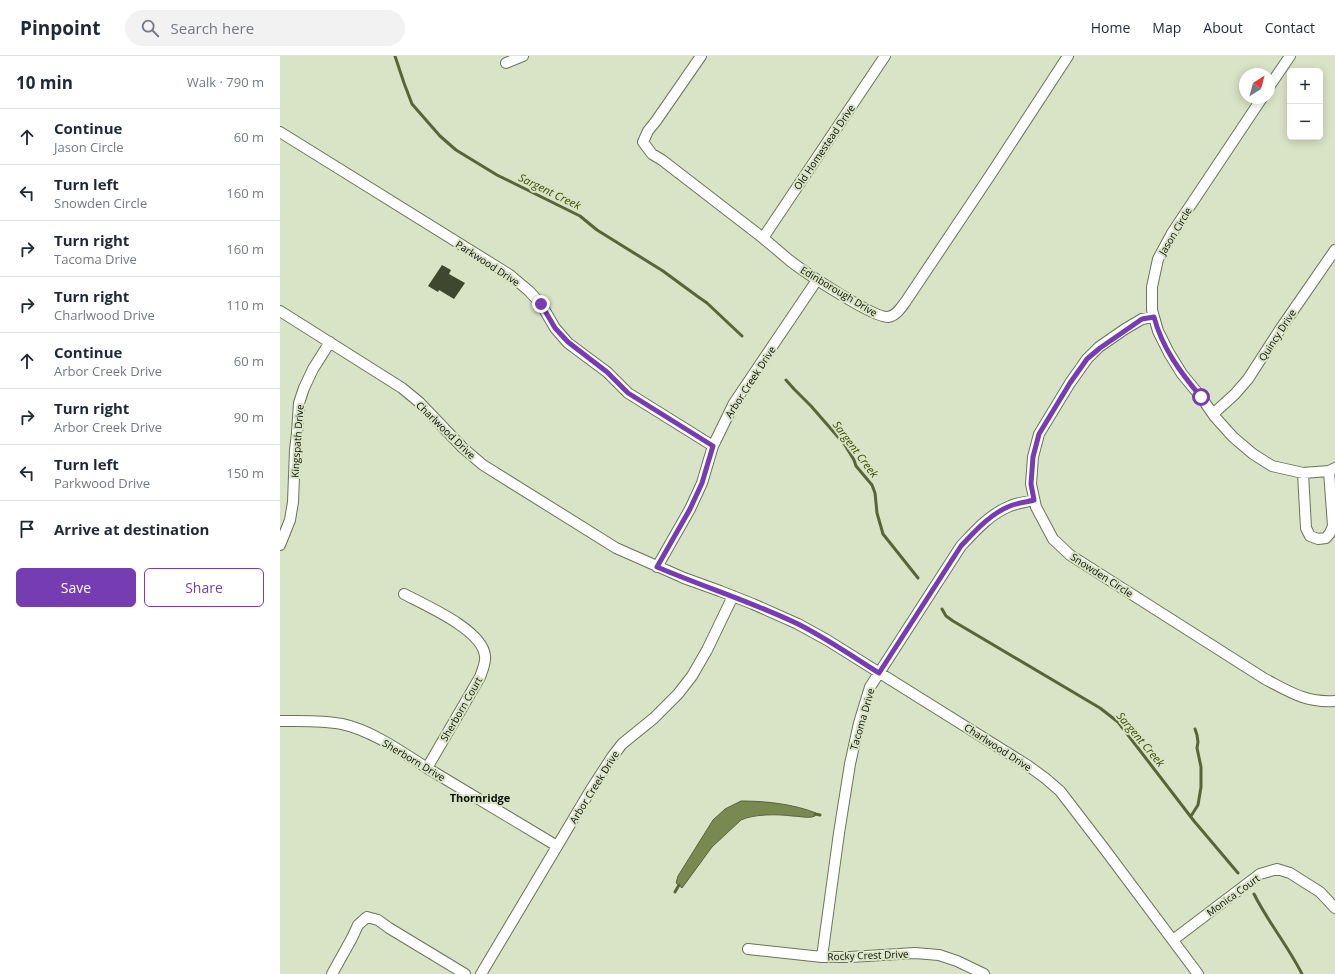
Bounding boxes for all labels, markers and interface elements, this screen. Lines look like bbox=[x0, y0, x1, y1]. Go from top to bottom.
search box bbox=[125, 10, 405, 46]
text: Pinpoint bbox=[20, 15, 101, 41]
icon: search bbox=[139, 17, 161, 39]
text: Search here bbox=[171, 18, 254, 38]
text: Home bbox=[1091, 18, 1130, 37]
text: Map bbox=[1152, 18, 1181, 37]
text: About bbox=[1203, 18, 1243, 37]
text: Contact bbox=[1265, 18, 1315, 37]
north arrow bbox=[1239, 68, 1275, 104]
map controls bbox=[1287, 68, 1323, 140]
button: + bbox=[1287, 68, 1323, 104]
text: 10 min bbox=[16, 71, 73, 94]
text: Walk · 790 m bbox=[187, 73, 264, 91]
street label: Old Homestead Drive bbox=[790, 101, 858, 192]
button: − bbox=[1287, 104, 1323, 140]
text: Continue bbox=[54, 118, 122, 138]
icon: ahead bbox=[16, 126, 38, 148]
text: 60 m bbox=[234, 128, 264, 146]
text: Jason Circle bbox=[54, 138, 124, 156]
water label: Sargent Creek bbox=[516, 170, 584, 213]
text: Turn left bbox=[54, 174, 119, 194]
icon: left bbox=[16, 182, 38, 204]
text: 160 m bbox=[226, 184, 264, 202]
text: Snowden Circle bbox=[54, 194, 147, 212]
street label: Jason Circle bbox=[1155, 204, 1195, 258]
text: Turn right bbox=[54, 230, 129, 250]
street label: Parkwood Drive bbox=[453, 237, 523, 289]
icon: right bbox=[16, 238, 38, 260]
text: 160 m bbox=[226, 240, 264, 258]
text: Tacoma Drive bbox=[54, 250, 137, 268]
street label: Edinborough Drive bbox=[798, 263, 880, 320]
text: Turn right bbox=[54, 286, 129, 306]
icon: right bbox=[16, 294, 38, 316]
route end bbox=[532, 295, 550, 313]
text: 110 m bbox=[226, 296, 264, 314]
text: Charlwood Drive bbox=[54, 306, 155, 324]
street label: Quincy Drive bbox=[1255, 306, 1299, 364]
text: Continue bbox=[54, 342, 122, 362]
street label: Arbor Creek Drive bbox=[721, 343, 779, 421]
icon: ahead bbox=[16, 350, 38, 372]
text: 60 m bbox=[234, 352, 264, 370]
text: Arbor Creek Drive bbox=[54, 362, 162, 380]
route start bbox=[1192, 388, 1210, 406]
text: Turn right bbox=[54, 398, 129, 418]
street label: Charlwood Drive bbox=[413, 398, 479, 462]
street label: Kingspath Drive bbox=[287, 404, 307, 478]
icon: right bbox=[16, 406, 38, 428]
text: 90 m bbox=[234, 408, 264, 426]
text: Arbor Creek Drive bbox=[54, 418, 162, 436]
water label: Sargent Creek bbox=[830, 418, 883, 481]
text: Turn left bbox=[54, 454, 119, 474]
icon: left bbox=[16, 462, 38, 484]
text: 150 m bbox=[226, 464, 264, 482]
text: Parkwood Drive bbox=[54, 474, 150, 492]
icon: arrive bbox=[16, 518, 38, 540]
text: Arrive at destination bbox=[54, 519, 209, 539]
street label: Snowden Circle bbox=[1068, 550, 1136, 601]
button: Save bbox=[16, 568, 136, 607]
button: Share bbox=[144, 568, 264, 607]
street label: Sherborn Court bbox=[437, 674, 485, 744]
street label: Tacoma Drive bbox=[846, 686, 878, 752]
water label: Sargent Creek bbox=[1114, 708, 1169, 770]
street label: Charlwood Drive bbox=[962, 720, 1035, 774]
street label: Sherborn Drive bbox=[380, 736, 448, 784]
street label: Arbor Creek Drive bbox=[566, 748, 622, 826]
district label: Thornridge bbox=[450, 790, 511, 805]
street label: Monica Court bbox=[1204, 871, 1263, 919]
street label: Rocky Crest Drive bbox=[827, 947, 909, 963]

